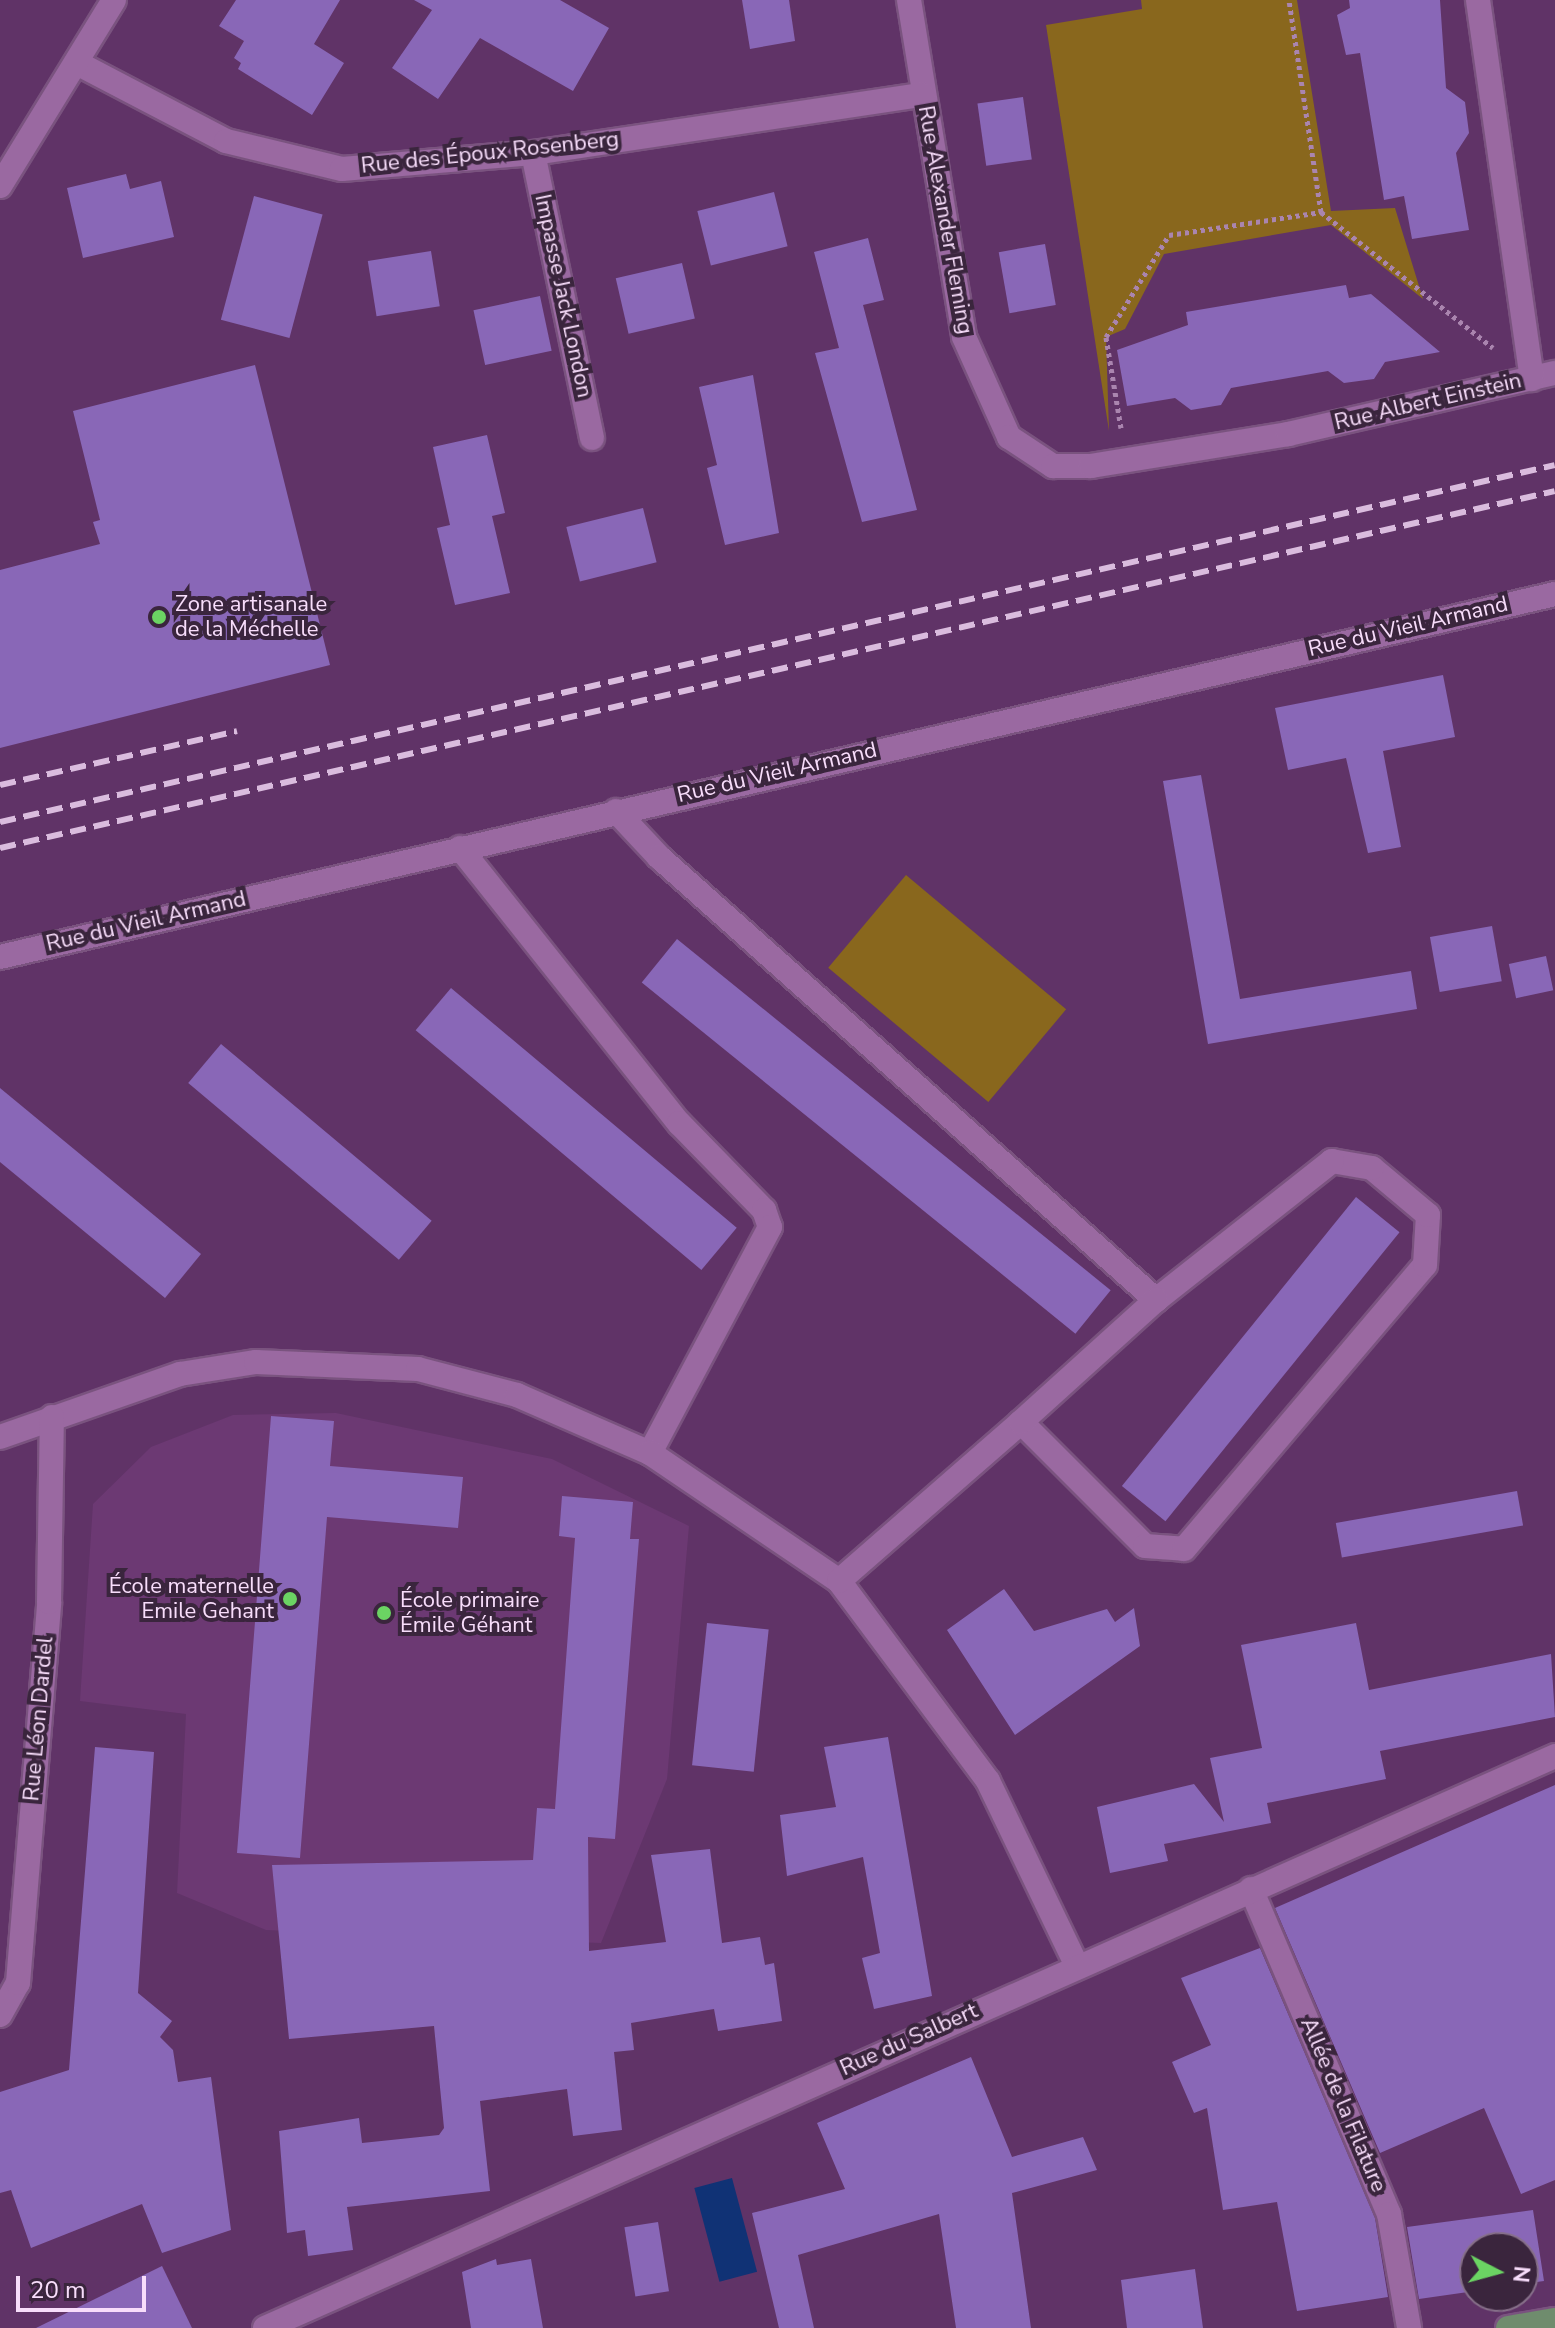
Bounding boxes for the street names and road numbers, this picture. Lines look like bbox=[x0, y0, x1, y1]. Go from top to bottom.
street label: Rue Alexander Fleming bbox=[912, 104, 978, 336]
street label: Rue des Époux Rosenberg bbox=[360, 126, 620, 180]
street label: Impasse Jack London bbox=[529, 192, 597, 400]
street label: Rue Albert Einstein bbox=[1332, 368, 1524, 436]
street label: Rue du Vieil Armand bbox=[1306, 591, 1510, 663]
street label: Rue du Vieil Armand bbox=[675, 737, 879, 809]
street label: Rue du Vieil Armand bbox=[44, 886, 248, 958]
street label: Rue Léon Dardel bbox=[19, 1636, 59, 1802]
street label: Rue du Salbert bbox=[836, 1998, 982, 2082]
street label: Allée de la Filature bbox=[1294, 2014, 1392, 2196]

